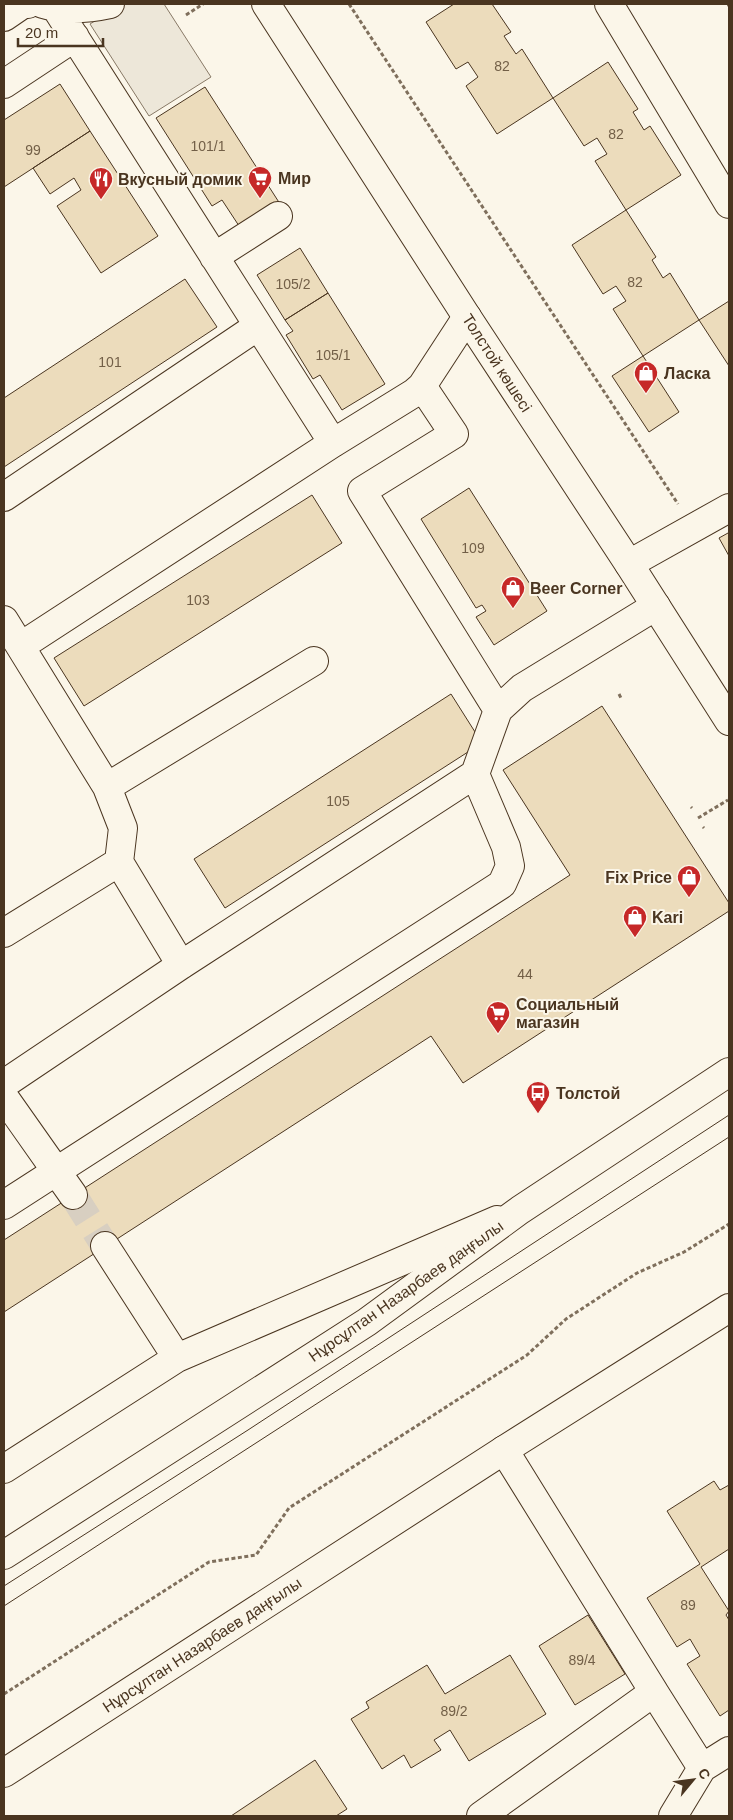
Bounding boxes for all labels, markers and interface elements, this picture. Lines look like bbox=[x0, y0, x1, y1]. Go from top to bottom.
scale bar bbox=[18, 15, 102, 47]
text: 20 m bbox=[25, 24, 58, 41]
house number: 82 bbox=[494, 58, 510, 74]
house number: 82 bbox=[608, 126, 624, 142]
house number: 101/1 bbox=[190, 138, 226, 154]
house number: 99 bbox=[25, 142, 41, 158]
supermarket icon: Мир bbox=[247, 165, 273, 199]
restaurant icon: Вкусный домик bbox=[88, 166, 114, 200]
place label: Мир bbox=[278, 170, 311, 187]
place label: Вкусный домик bbox=[118, 171, 243, 188]
house number: 82 bbox=[627, 274, 643, 290]
house number: 105/2 bbox=[275, 276, 311, 292]
street label: Толстой көшесі bbox=[459, 311, 535, 415]
house number: 105/1 bbox=[315, 347, 351, 363]
house number: 101 bbox=[98, 354, 122, 370]
shop icon: Ласка bbox=[633, 360, 659, 394]
place label: Ласка bbox=[664, 365, 710, 382]
house number: 109 bbox=[461, 540, 485, 556]
shop icon: Beer Corner bbox=[500, 575, 526, 609]
place label: Beer Corner bbox=[530, 580, 622, 597]
house number: 103 bbox=[186, 592, 210, 608]
house number: 105 bbox=[326, 793, 350, 809]
shop icon: Fix Price bbox=[676, 864, 702, 898]
place label: Fix Price bbox=[605, 869, 672, 886]
shop icon: Kari bbox=[622, 904, 648, 938]
place label: Kari bbox=[652, 909, 683, 926]
house number: 44 bbox=[517, 966, 533, 982]
place label: Социальный магазин bbox=[516, 996, 619, 1031]
supermarket icon: Социальный магазин bbox=[485, 1000, 511, 1034]
bus stop icon: Толстой bbox=[525, 1080, 551, 1114]
place label: Толстой bbox=[556, 1085, 620, 1102]
street label: Нұрсұлтан Назарбаев даңғылы bbox=[306, 1217, 506, 1365]
street label: Нұрсұлтан Назарбаев даңғылы bbox=[100, 1574, 304, 1716]
house number: 89 bbox=[680, 1597, 696, 1613]
house number: 89/4 bbox=[568, 1652, 596, 1668]
house number: 89/2 bbox=[440, 1703, 468, 1719]
north arrow bbox=[668, 1755, 718, 1805]
text: С bbox=[695, 1765, 714, 1782]

